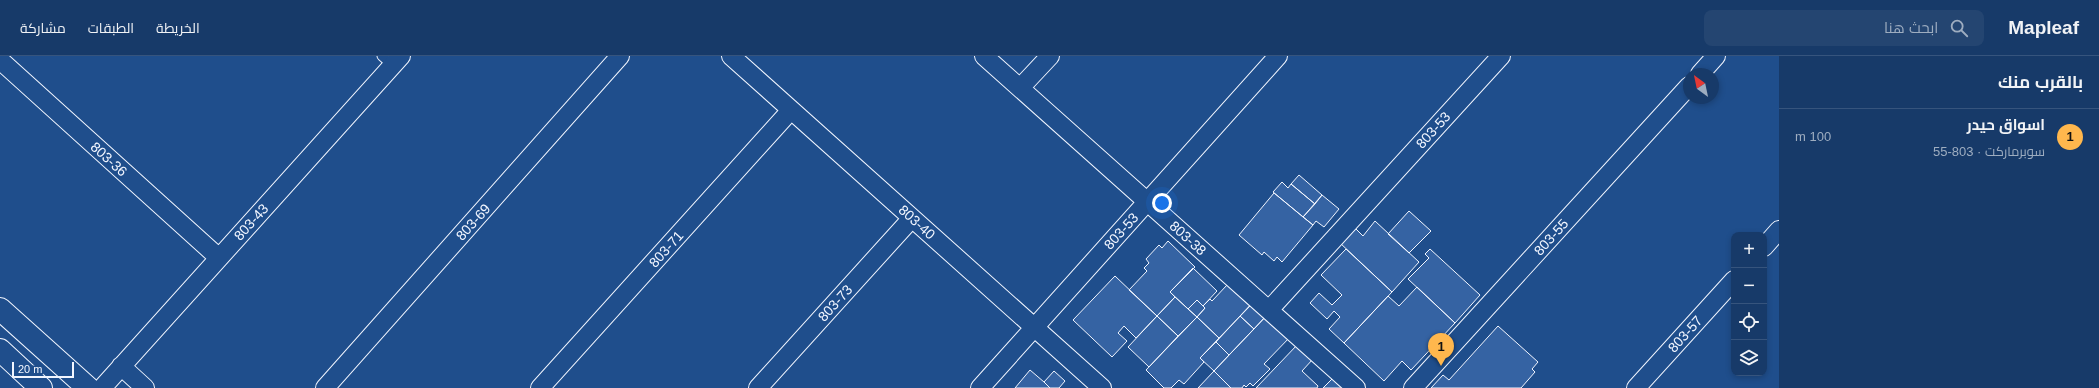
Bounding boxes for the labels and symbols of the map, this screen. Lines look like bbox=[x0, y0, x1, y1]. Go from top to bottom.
north arrow bbox=[1683, 68, 1719, 104]
street label: 803-53 bbox=[1412, 108, 1454, 152]
street label: 803-36 bbox=[87, 138, 131, 180]
your location bbox=[1152, 193, 1172, 213]
street label: 803-43 bbox=[230, 200, 272, 244]
street label: 803-69 bbox=[452, 200, 494, 244]
street label: 803-40 bbox=[895, 201, 939, 243]
street label: 803-53 bbox=[1100, 209, 1142, 253]
street label: 803-55 bbox=[1530, 215, 1572, 259]
street label: 803-38 bbox=[1166, 217, 1210, 259]
street label: 803-71 bbox=[645, 227, 687, 271]
street label: 803-73 bbox=[814, 281, 856, 325]
street label: 803-57 bbox=[1664, 312, 1706, 356]
pin: 1 bbox=[1428, 333, 1454, 366]
scale bar bbox=[12, 360, 74, 379]

